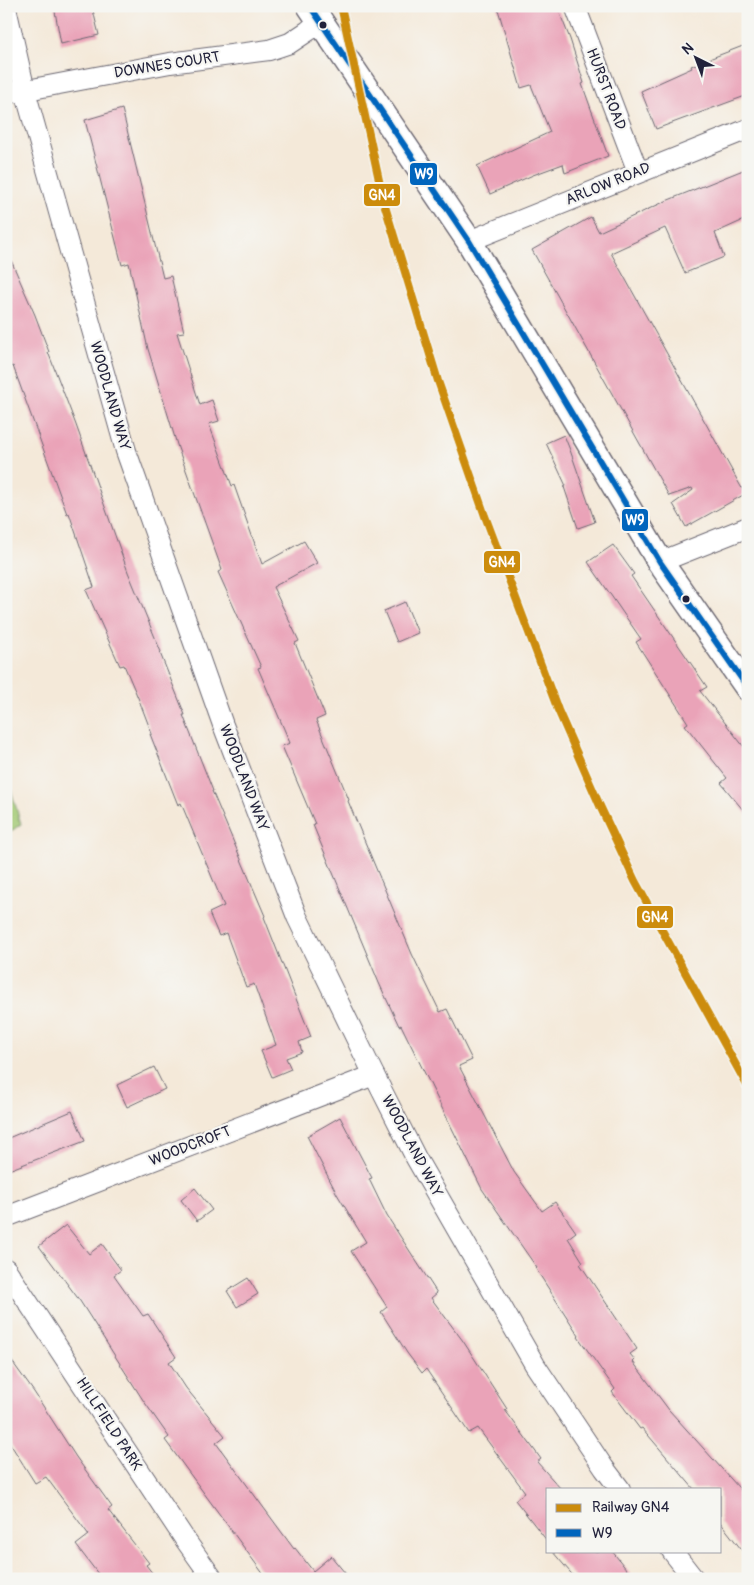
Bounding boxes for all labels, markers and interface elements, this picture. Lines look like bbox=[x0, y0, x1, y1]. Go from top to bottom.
unlabelled marker bbox=[318, 20, 328, 30]
north arrow bbox=[672, 32, 722, 82]
text: N bbox=[678, 39, 697, 58]
street label: HURST ROAD bbox=[582, 46, 630, 132]
street label: DOWNES COURT bbox=[113, 47, 221, 83]
street label: ARLOW ROAD bbox=[563, 158, 653, 210]
line badge: W9 bbox=[409, 162, 438, 186]
text: W9 bbox=[414, 166, 434, 183]
line badge: GN4 bbox=[363, 183, 401, 207]
text: GN4 bbox=[369, 187, 396, 204]
street label: WOODLAND WAY bbox=[85, 339, 135, 453]
line badge: W9 bbox=[621, 508, 649, 532]
text: W9 bbox=[625, 512, 645, 529]
line badge: GN4 bbox=[483, 550, 521, 574]
text: GN4 bbox=[489, 554, 516, 571]
unlabelled marker bbox=[681, 594, 691, 604]
street label: WOODLAND WAY bbox=[215, 722, 273, 834]
line badge: GN4 bbox=[636, 905, 674, 929]
text: GN4 bbox=[642, 909, 669, 926]
street label: WOODLAND WAY bbox=[377, 1092, 447, 1200]
street label: WOODCROFT bbox=[146, 1122, 234, 1170]
street label: HILLFIELD PARK bbox=[72, 1374, 146, 1474]
legend bbox=[546, 1488, 722, 1552]
text: Railway GN4 bbox=[592, 1498, 670, 1517]
text: W9 bbox=[592, 1524, 613, 1543]

